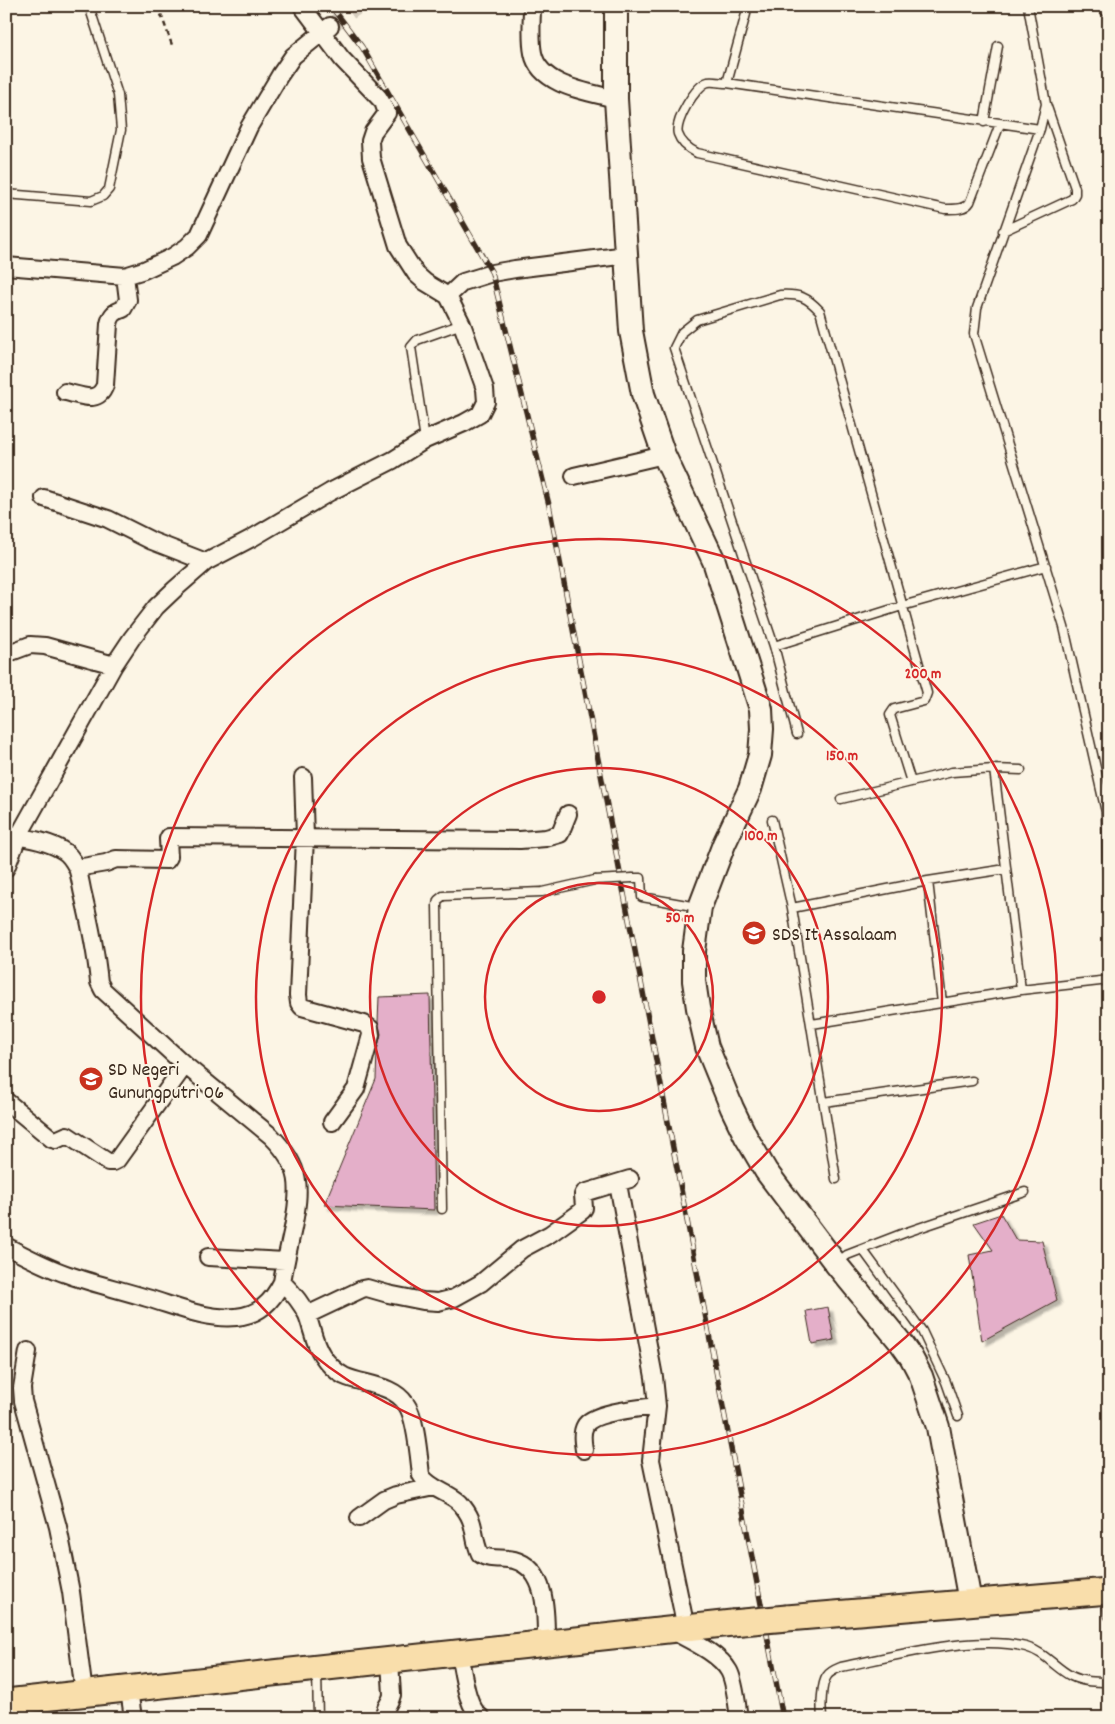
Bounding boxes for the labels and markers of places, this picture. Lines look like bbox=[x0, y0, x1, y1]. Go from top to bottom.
school or university icon: SDS It Assalaam bbox=[741, 920, 767, 946]
place label: SDS It Assalaam bbox=[772, 922, 897, 950]
centre of rings bbox=[590, 988, 608, 1006]
place label: SD Negeri Gunungputri 06 bbox=[108, 1057, 224, 1108]
school or university icon: SD Negeri Gunungputri 06 bbox=[78, 1066, 104, 1092]

